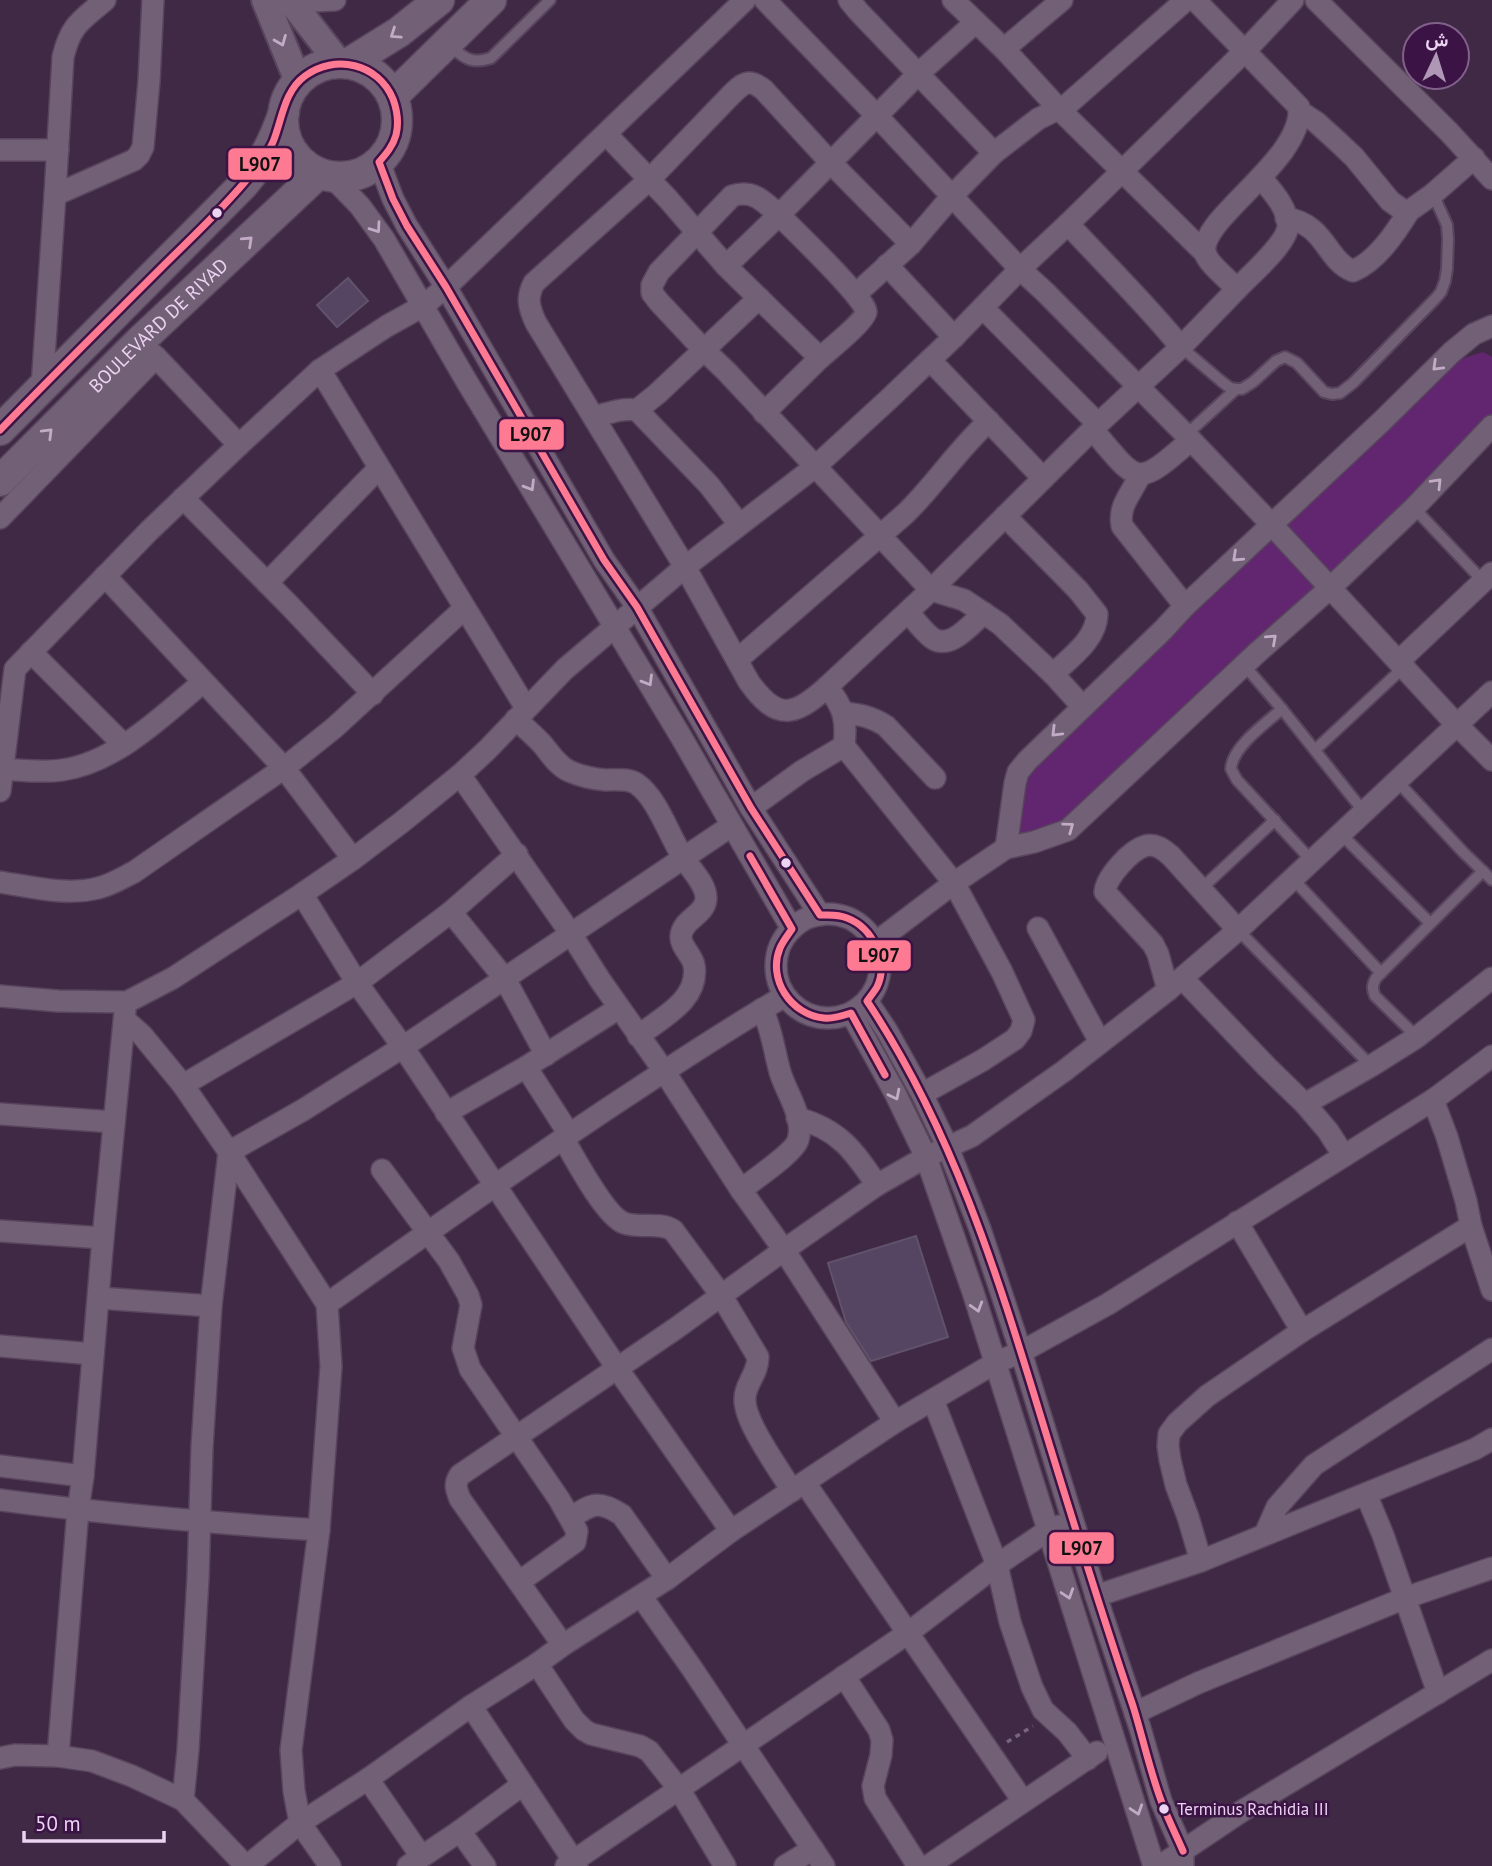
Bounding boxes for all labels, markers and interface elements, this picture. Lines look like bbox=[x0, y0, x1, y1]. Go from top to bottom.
north arrow bbox=[1401, 21, 1471, 91]
one-way arrow bbox=[390, 25, 403, 38]
text: ش bbox=[1425, 26, 1450, 52]
one-way arrow bbox=[273, 34, 287, 46]
line badge: L907 bbox=[227, 147, 293, 181]
text: L907 bbox=[239, 152, 281, 176]
unlabelled marker bbox=[210, 206, 224, 220]
one-way arrow bbox=[368, 220, 380, 233]
one-way arrow bbox=[240, 237, 253, 250]
street label: BOULEVARD DE RIYAD bbox=[83, 253, 233, 398]
one-way arrow bbox=[1433, 358, 1445, 370]
line badge: L907 bbox=[498, 418, 565, 451]
text: L907 bbox=[510, 422, 552, 446]
one-way arrow bbox=[40, 428, 53, 441]
one-way arrow bbox=[1429, 478, 1442, 491]
one-way arrow bbox=[522, 479, 535, 492]
one-way arrow bbox=[1232, 548, 1245, 561]
one-way arrow bbox=[1264, 635, 1277, 648]
one-way arrow bbox=[640, 673, 653, 686]
one-way arrow bbox=[1052, 724, 1064, 736]
one-way arrow bbox=[1062, 823, 1074, 835]
unlabelled marker bbox=[779, 856, 793, 870]
line badge: L907 bbox=[846, 939, 912, 972]
text: L907 bbox=[858, 943, 900, 967]
one-way arrow bbox=[887, 1088, 901, 1100]
one-way arrow bbox=[969, 1300, 984, 1312]
line badge: L907 bbox=[1048, 1531, 1115, 1565]
text: L907 bbox=[1061, 1536, 1103, 1560]
one-way arrow bbox=[1060, 1587, 1074, 1599]
place label: Terminus Rachidia III bbox=[1177, 1798, 1329, 1820]
scale bar bbox=[24, 1800, 164, 1844]
marker: Terminus Rachidia III bbox=[1157, 1802, 1171, 1816]
one-way arrow bbox=[1129, 1804, 1143, 1816]
text: 50 m bbox=[35, 1810, 81, 1837]

